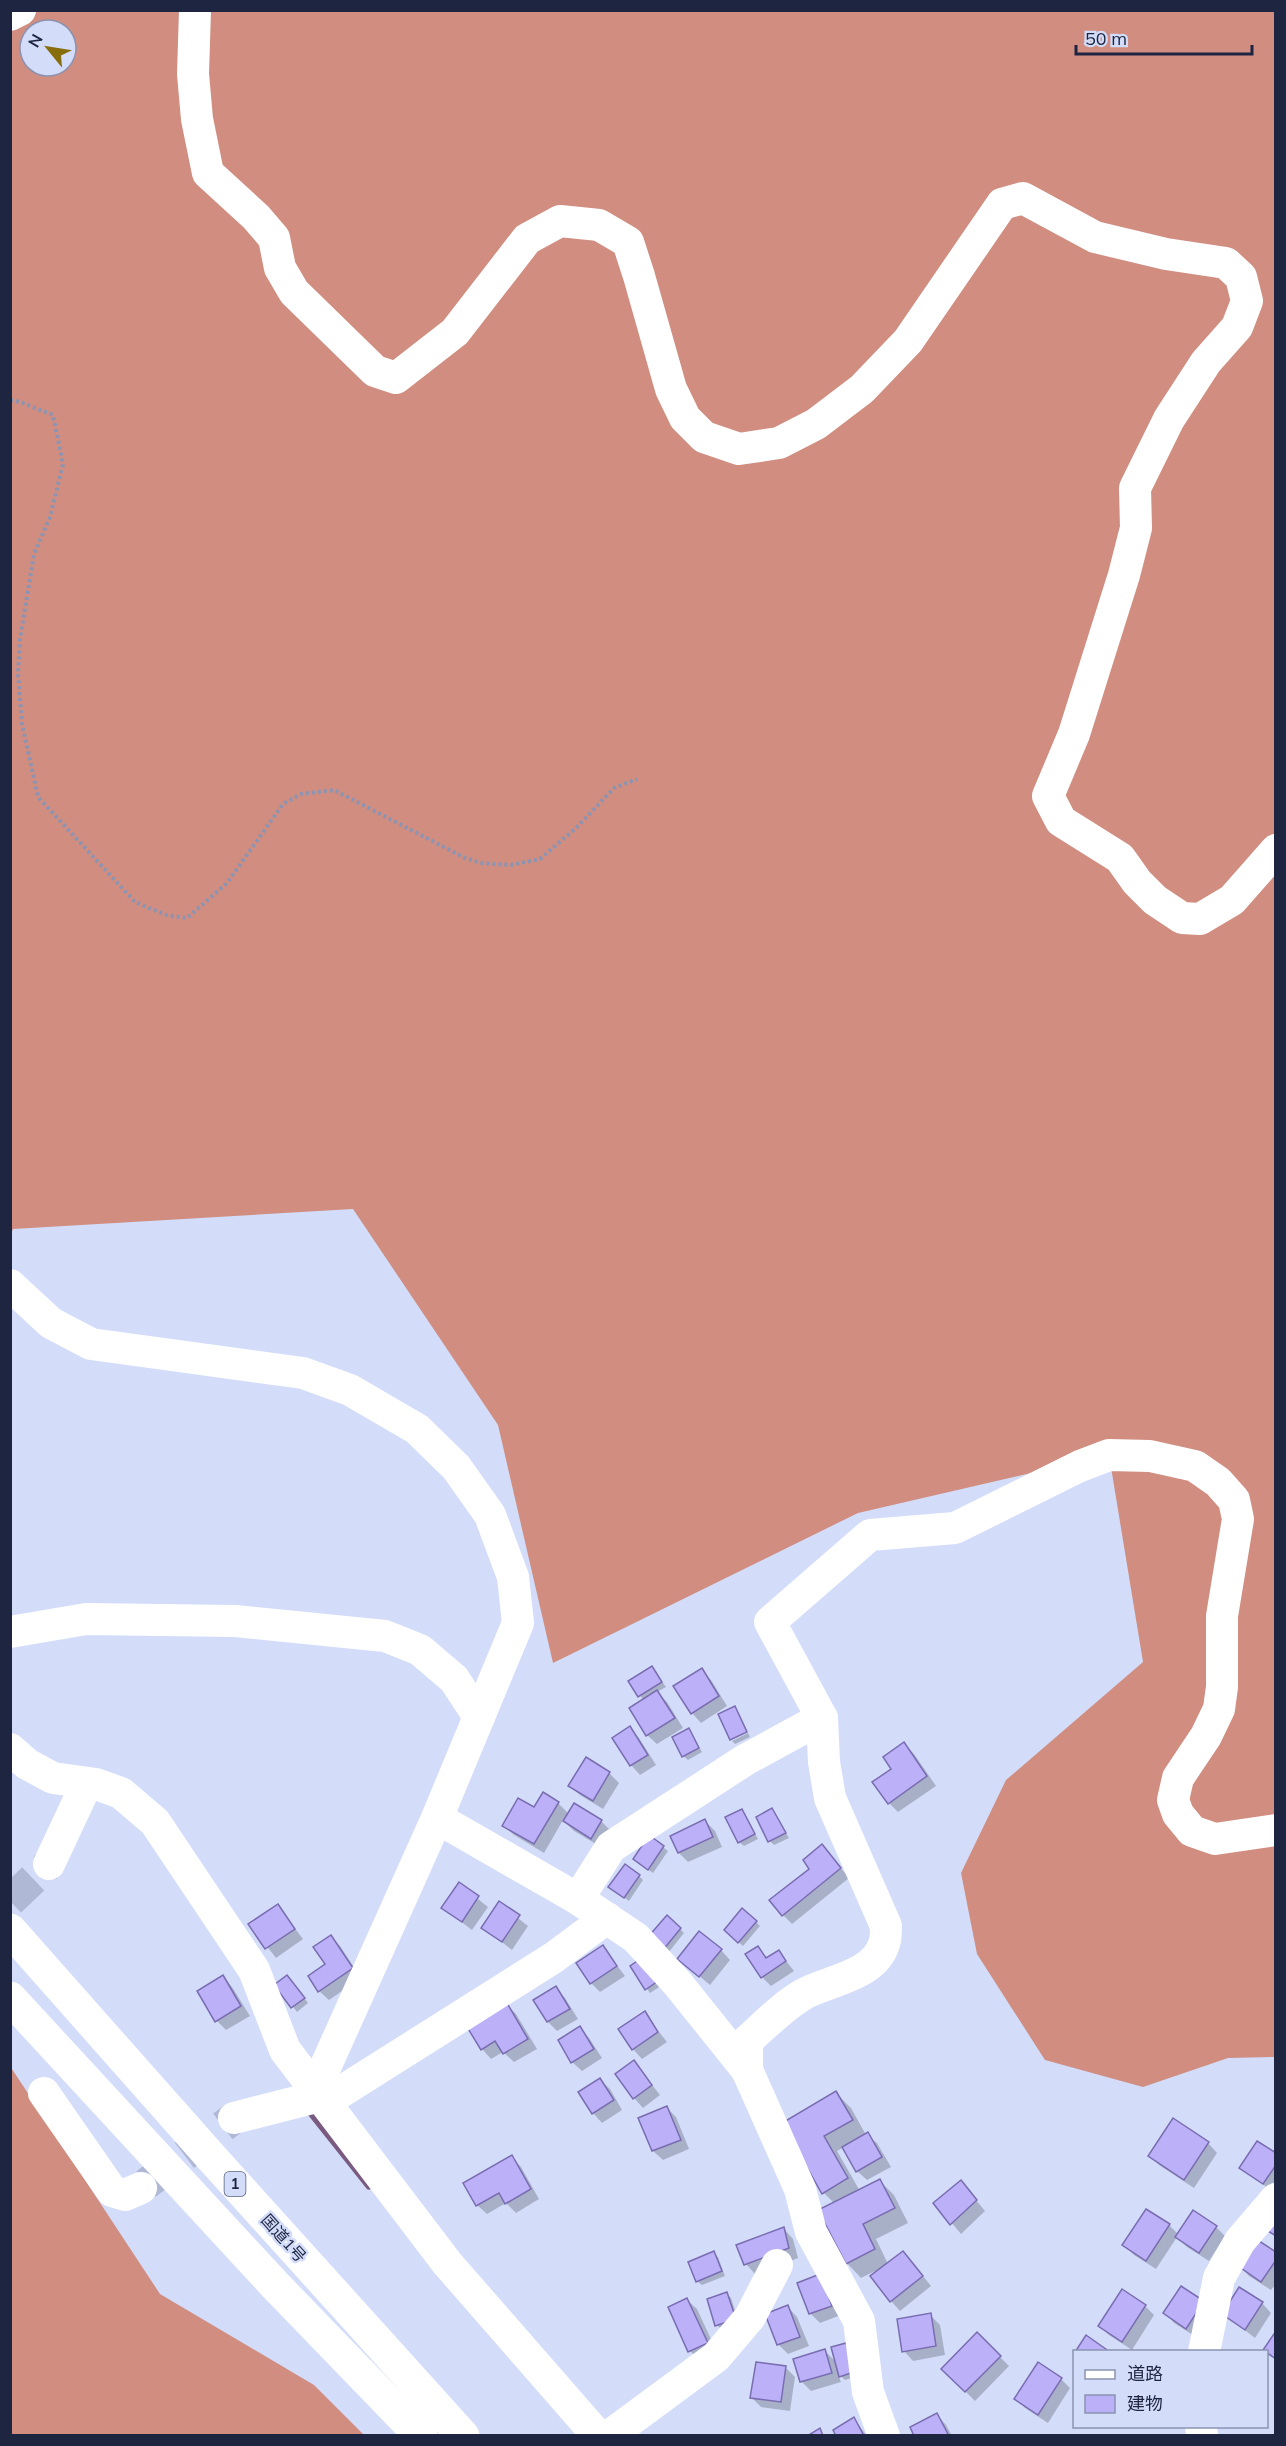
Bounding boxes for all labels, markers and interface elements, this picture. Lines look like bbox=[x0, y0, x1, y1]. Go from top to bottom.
north arrow bbox=[18, 18, 78, 78]
scale bar bbox=[1076, 18, 1252, 56]
text: 50 m bbox=[1085, 27, 1127, 50]
text: N bbox=[23, 30, 47, 51]
road number: 1 bbox=[224, 2172, 246, 2196]
street label: 国道1号 bbox=[257, 2210, 311, 2266]
legend bbox=[1073, 2350, 1268, 2428]
text: 道路 bbox=[1127, 2362, 1163, 2385]
text: 建物 bbox=[1127, 2392, 1163, 2415]

